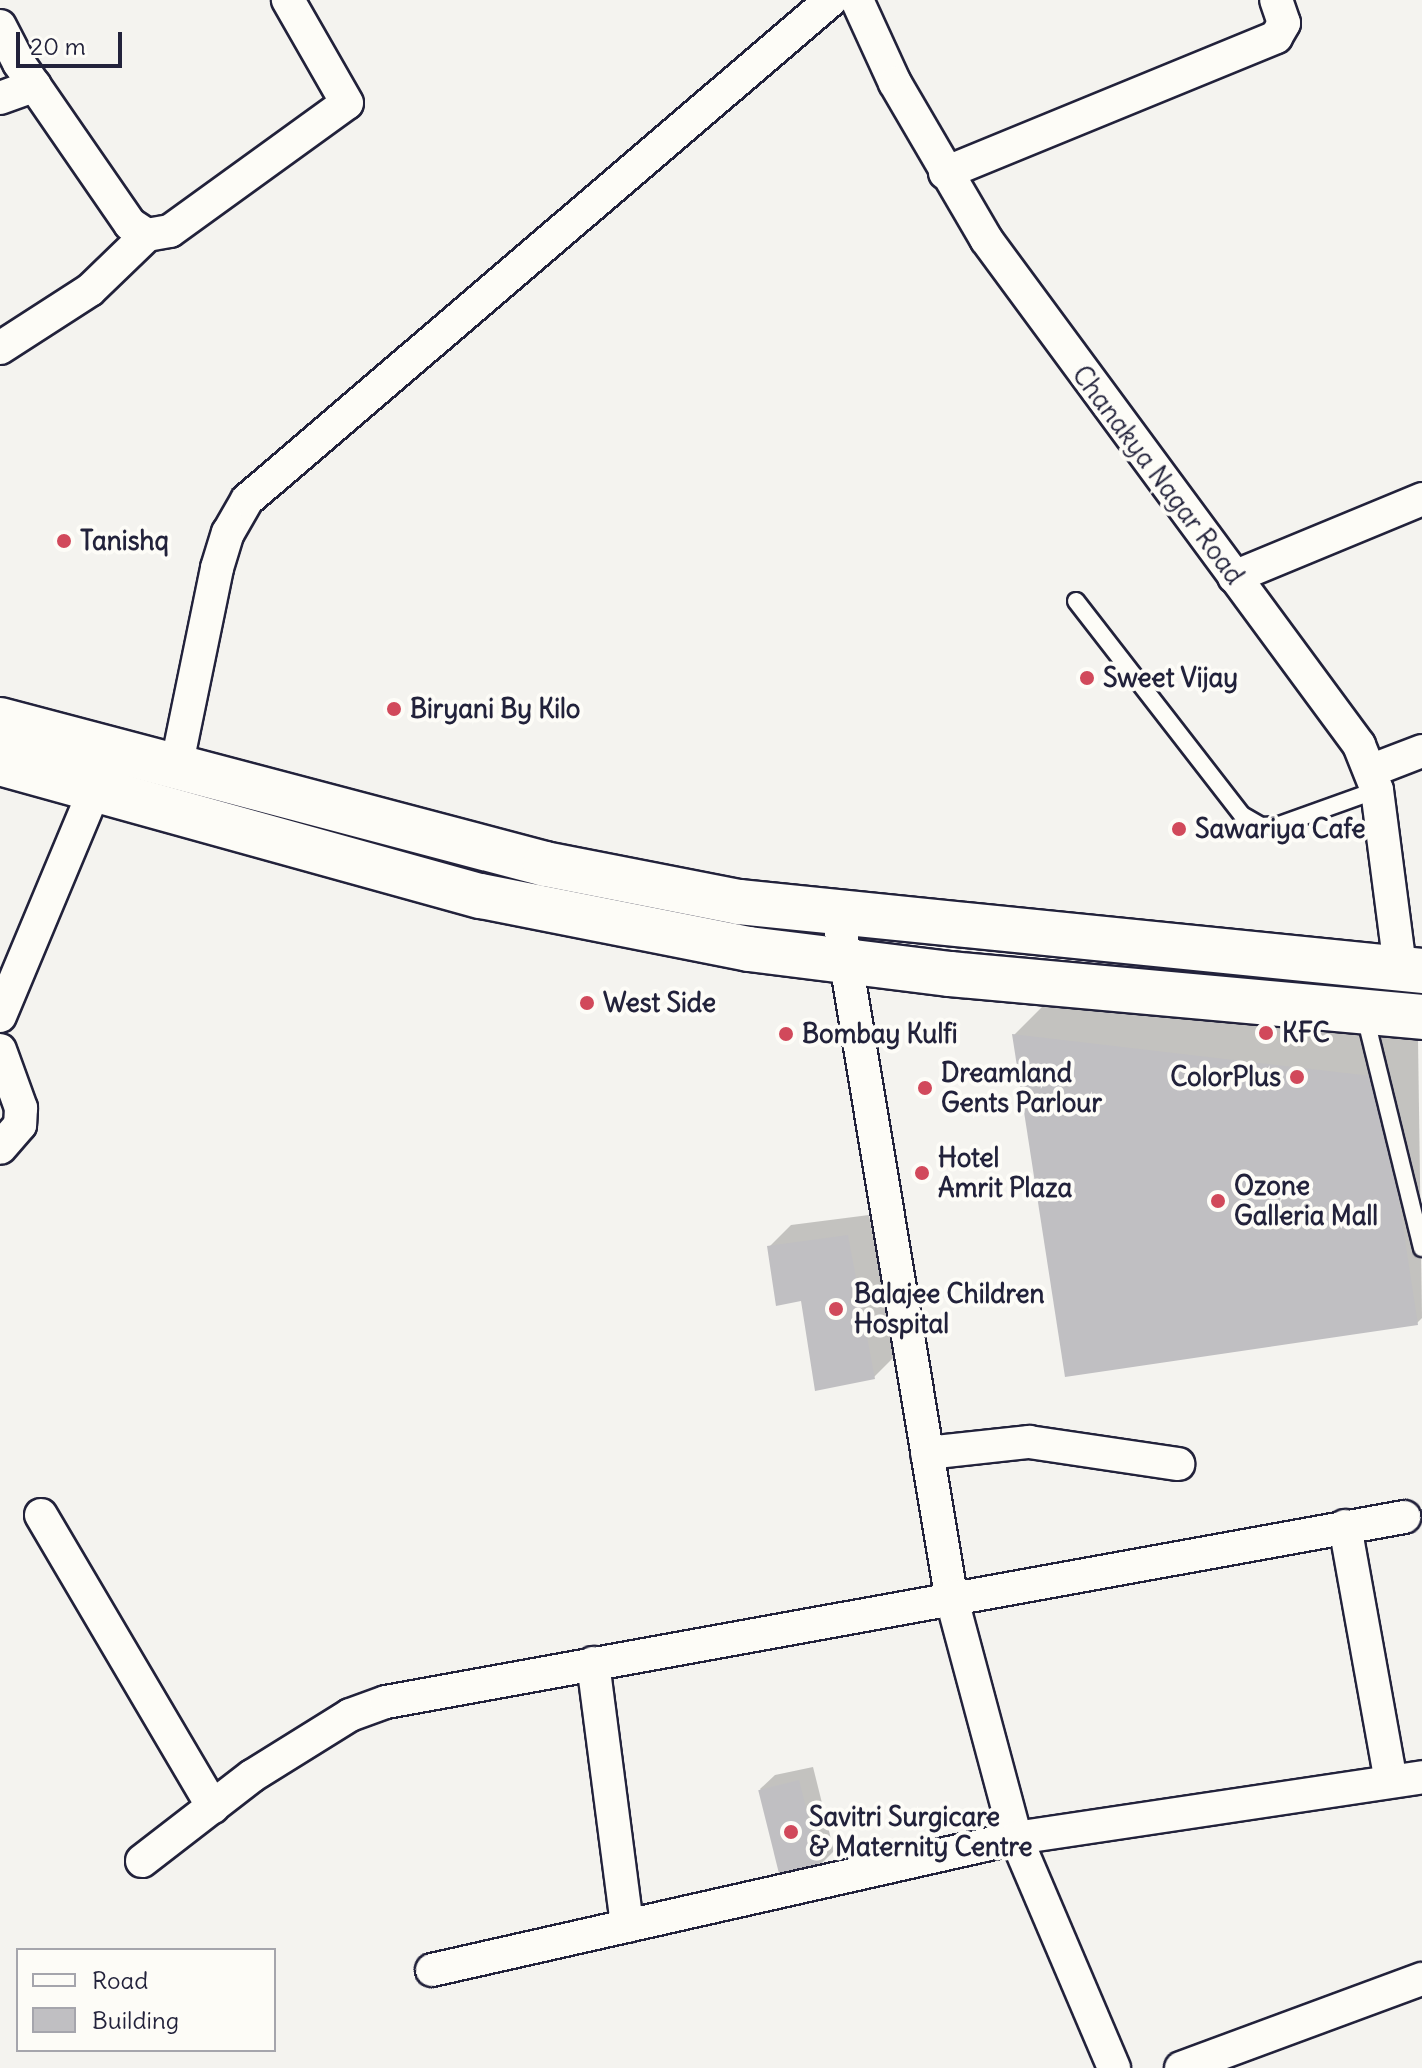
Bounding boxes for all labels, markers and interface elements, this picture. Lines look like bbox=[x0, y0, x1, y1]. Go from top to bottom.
scale bar bbox=[20, 16, 126, 66]
text: 20 m bbox=[30, 31, 86, 61]
street label: Chanakya Nagar Road bbox=[1066, 360, 1250, 590]
place label: Tanishq bbox=[80, 525, 169, 557]
marker: Tanishq bbox=[55, 532, 73, 550]
place label: Sweet Vijay bbox=[1103, 662, 1238, 694]
marker: Sweet Vijay bbox=[1078, 669, 1096, 687]
place label: Biryani By Kilo bbox=[410, 693, 580, 725]
marker: Biryani By Kilo bbox=[385, 700, 403, 718]
place label: Sawariya Cafe bbox=[1195, 813, 1365, 845]
marker: Sawariya Cafe bbox=[1170, 820, 1188, 838]
place label: West Side bbox=[603, 987, 716, 1019]
marker: West Side bbox=[578, 994, 596, 1012]
place label: KFC bbox=[1282, 1017, 1330, 1049]
place label: Bombay Kulfi bbox=[802, 1018, 958, 1050]
marker: KFC bbox=[1257, 1024, 1275, 1042]
marker: Bombay Kulfi bbox=[777, 1025, 795, 1043]
place label: Dreamland Gents Parlour bbox=[941, 1057, 1102, 1118]
place label: ColorPlus bbox=[1170, 1061, 1281, 1093]
marker: ColorPlus bbox=[1288, 1068, 1306, 1086]
marker: Dreamland Gents Parlour bbox=[916, 1079, 934, 1097]
place label: Hotel Amrit Plaza bbox=[938, 1142, 1072, 1204]
marker: Hotel Amrit Plaza bbox=[913, 1164, 931, 1182]
place label: Ozone Galleria Mall bbox=[1234, 1170, 1378, 1232]
marker: Ozone Galleria Mall bbox=[1209, 1192, 1227, 1210]
place label: Balajee Children Hospital bbox=[854, 1278, 1045, 1340]
marker: Balajee Children Hospital bbox=[825, 1298, 847, 1320]
place label: Savitri Surgicare & Maternity Centre bbox=[809, 1801, 1032, 1862]
marker: Savitri Surgicare & Maternity Centre bbox=[780, 1821, 802, 1843]
legend bbox=[16, 1948, 276, 2052]
text: Road bbox=[92, 1965, 148, 1995]
text: Building bbox=[92, 2005, 179, 2035]

